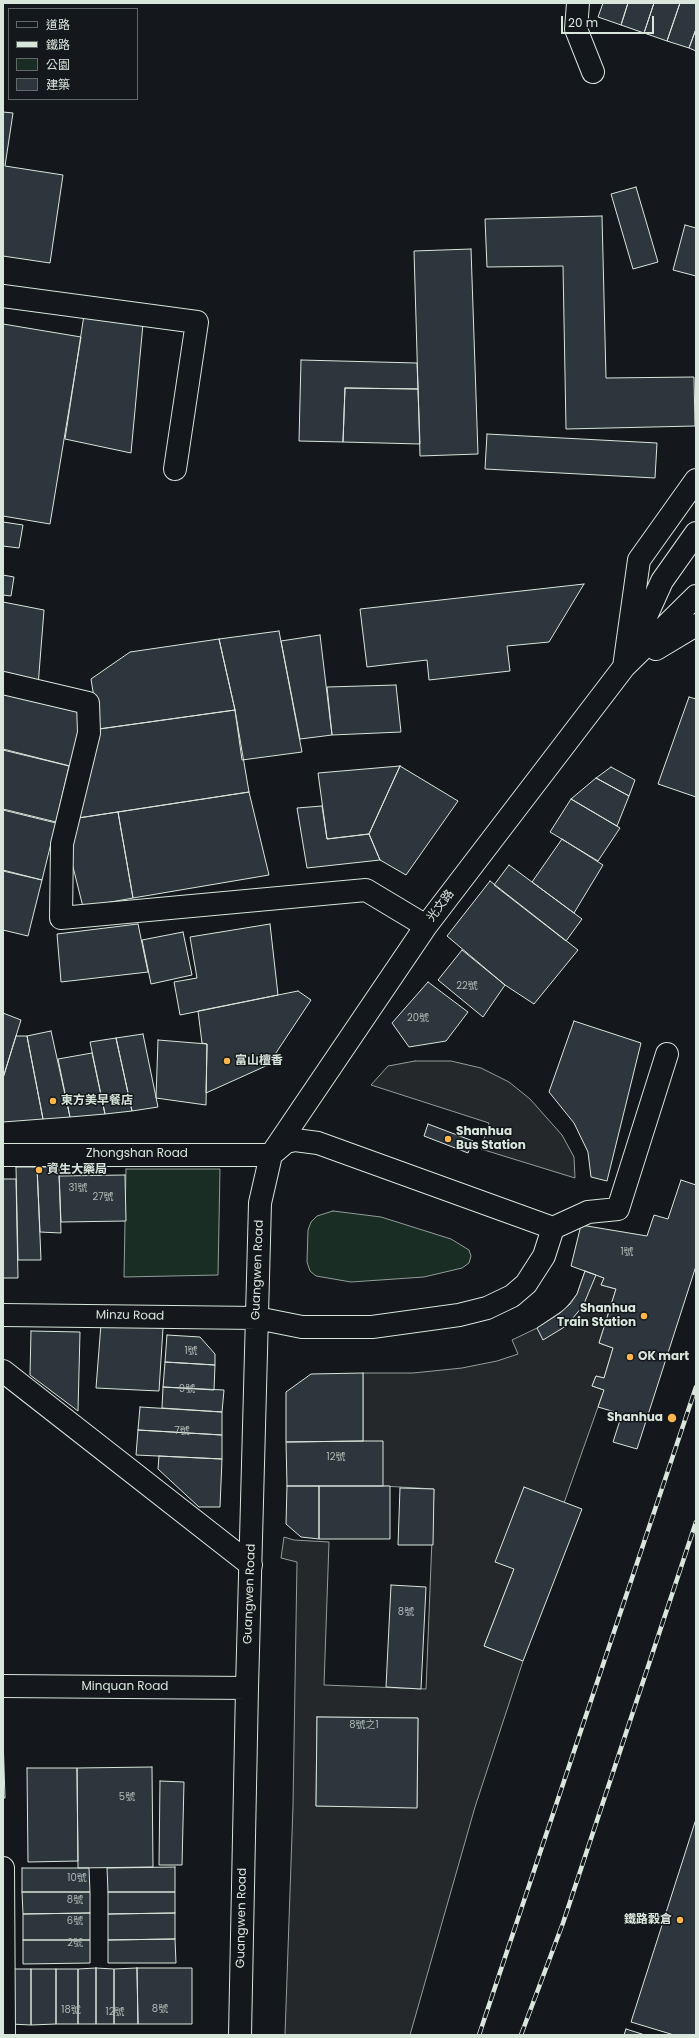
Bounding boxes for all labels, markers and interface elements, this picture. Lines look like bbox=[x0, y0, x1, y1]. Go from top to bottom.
legend bbox=[8, 8, 138, 100]
scale bar bbox=[563, 8, 656, 34]
text: 20 m bbox=[568, 14, 598, 31]
text: 道路 bbox=[46, 16, 70, 33]
text: 鐵路 bbox=[46, 36, 70, 53]
text: 公園 bbox=[46, 56, 70, 73]
text: 建築 bbox=[46, 76, 70, 93]
street label: 光文路 bbox=[424, 887, 458, 925]
house number: 22號 bbox=[456, 980, 478, 992]
house number: 20號 bbox=[407, 1012, 429, 1024]
place label: 富山檀香 bbox=[235, 1054, 283, 1068]
marker: 富山檀香 bbox=[222, 1056, 232, 1066]
place label: 東方美早餐店 bbox=[61, 1094, 133, 1108]
marker: 東方美早餐店 bbox=[48, 1096, 58, 1106]
place label: Shanhua Bus Station bbox=[456, 1125, 526, 1153]
marker: Shanhua Bus Station bbox=[443, 1134, 453, 1144]
street label: Zhongshan Road bbox=[86, 1147, 188, 1161]
place label: 資生大藥局 bbox=[47, 1163, 107, 1177]
marker: 資生大藥局 bbox=[34, 1165, 44, 1175]
house number: 31號 bbox=[68, 1182, 88, 1194]
house number: 27號 bbox=[92, 1191, 114, 1203]
street label: Guangwen Road bbox=[249, 1220, 267, 1320]
house number: 1號 bbox=[620, 1246, 634, 1258]
place label: Shanhua Train Station bbox=[557, 1302, 636, 1330]
street label: Minzu Road bbox=[96, 1308, 164, 1324]
marker: Shanhua Train Station bbox=[639, 1311, 649, 1321]
house number: 1號 bbox=[184, 1345, 198, 1357]
place label: OK mart bbox=[638, 1350, 689, 1364]
marker: OK mart bbox=[625, 1352, 635, 1362]
house number: 9號 bbox=[179, 1383, 195, 1395]
place label: Shanhua bbox=[607, 1411, 663, 1425]
marker: Shanhua bbox=[666, 1412, 678, 1424]
house number: 7號 bbox=[174, 1425, 190, 1437]
house number: 12號 bbox=[327, 1451, 345, 1463]
street label: Guangwen Road bbox=[241, 1544, 259, 1644]
house number: 8號 bbox=[398, 1606, 414, 1618]
street label: Minquan Road bbox=[82, 1680, 168, 1694]
house number: 8號之1 bbox=[349, 1719, 379, 1731]
house number: 5號 bbox=[119, 1791, 135, 1803]
street label: Guangwen Road bbox=[234, 1868, 250, 1968]
house number: 10號 bbox=[67, 1872, 87, 1884]
house number: 8號 bbox=[67, 1894, 83, 1906]
place label: 鐵路穀倉 bbox=[624, 1913, 672, 1927]
house number: 6號 bbox=[67, 1915, 83, 1927]
marker: 鐵路穀倉 bbox=[675, 1915, 685, 1925]
house number: 2號 bbox=[67, 1937, 83, 1949]
house number: 8號 bbox=[152, 2003, 168, 2015]
house number: 18號 bbox=[61, 2004, 81, 2016]
house number: 12號 bbox=[106, 2006, 124, 2018]

